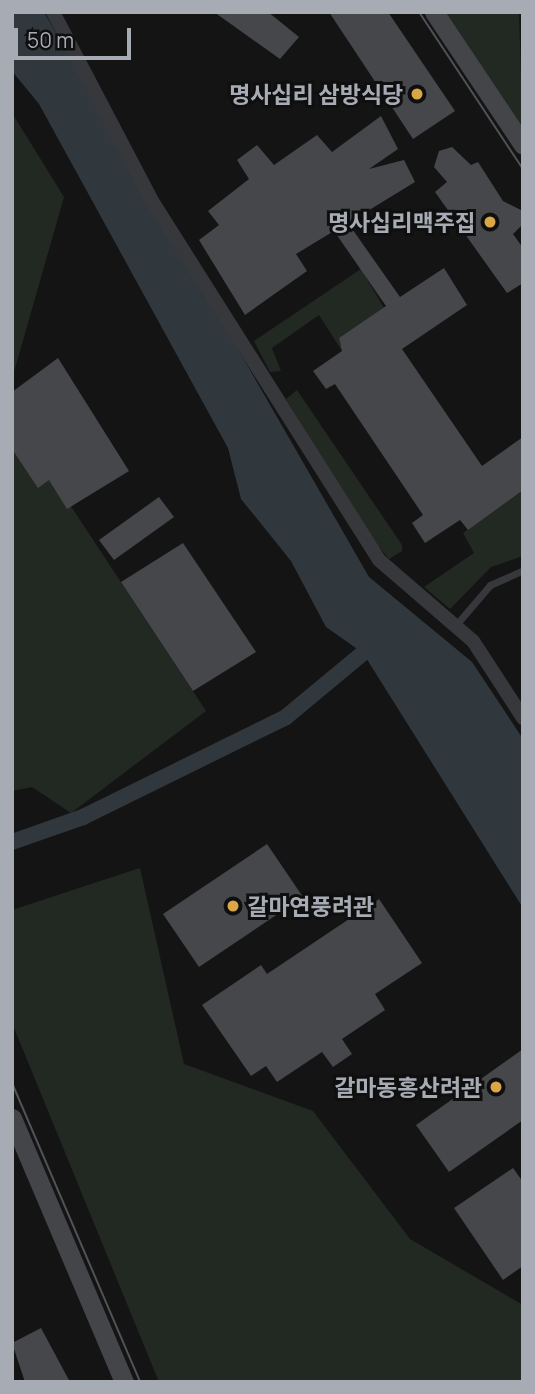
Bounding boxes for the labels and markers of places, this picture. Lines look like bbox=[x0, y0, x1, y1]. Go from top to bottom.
place label: 명사십리 삼방식당 bbox=[229, 80, 403, 108]
marker: 명사십리 삼방식당 bbox=[409, 86, 425, 102]
place label: 명사십리맥주집 bbox=[328, 208, 476, 236]
marker: 명사십리맥주집 bbox=[482, 214, 498, 230]
place label: 갈마연풍려관 bbox=[247, 892, 374, 920]
marker: 갈마연풍려관 bbox=[225, 898, 241, 914]
place label: 갈마동홍산려관 bbox=[334, 1073, 482, 1101]
marker: 갈마동홍산려관 bbox=[488, 1079, 504, 1095]

